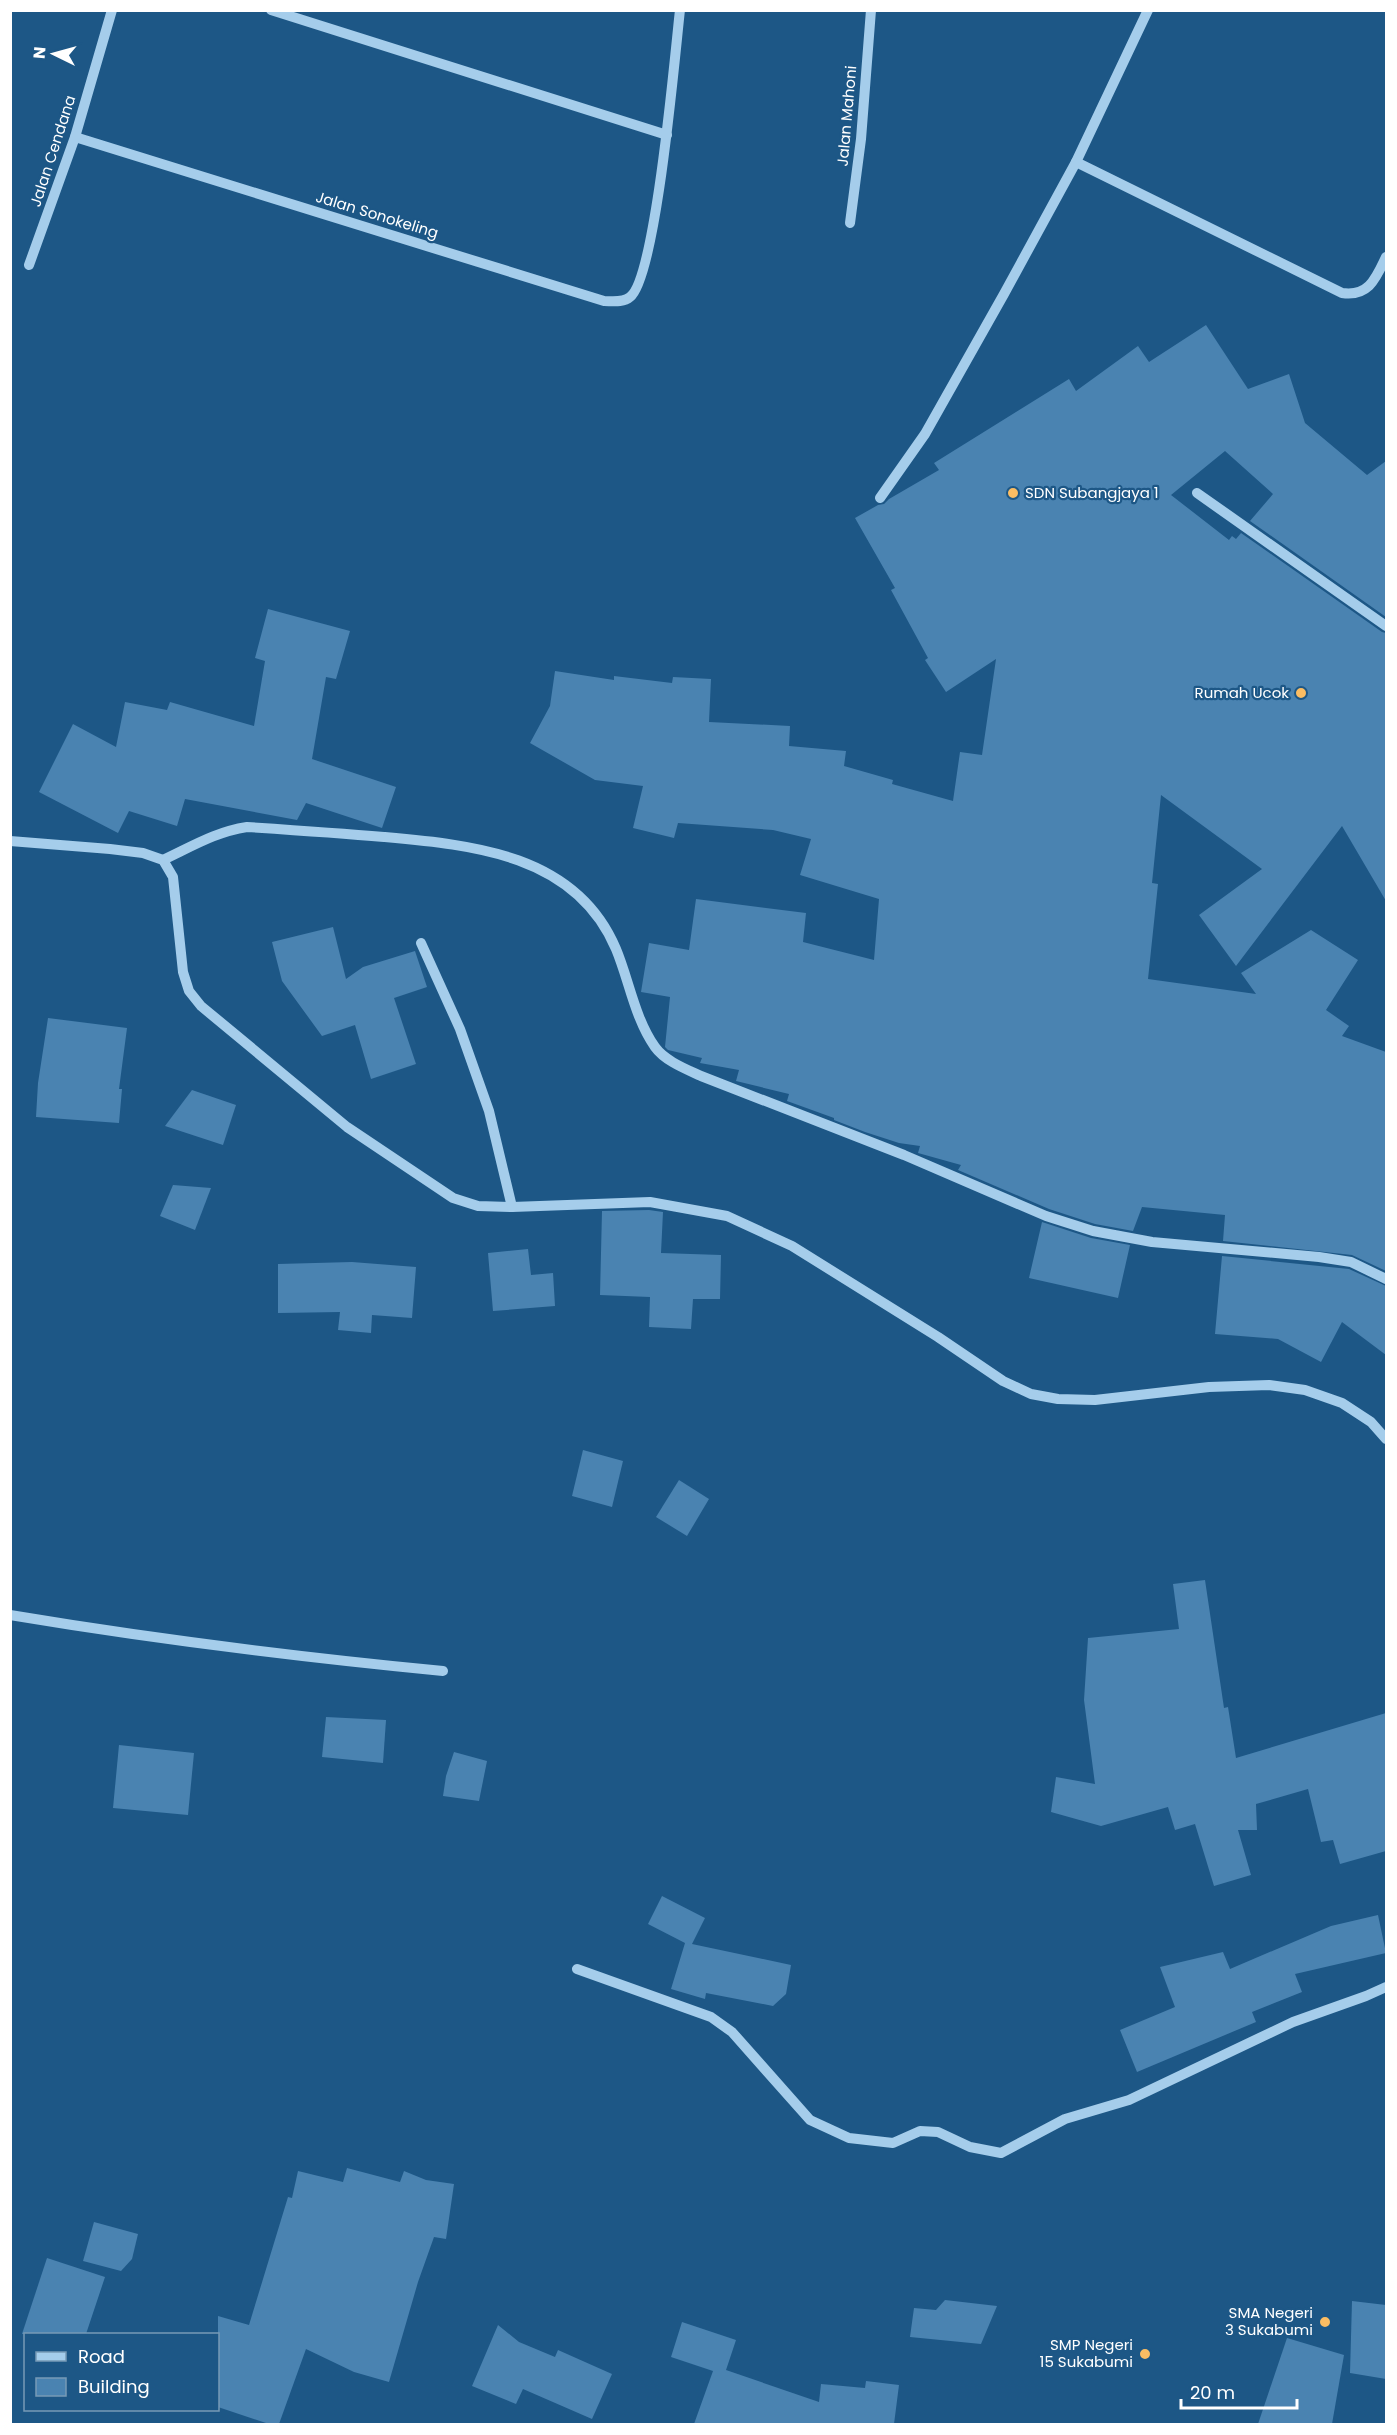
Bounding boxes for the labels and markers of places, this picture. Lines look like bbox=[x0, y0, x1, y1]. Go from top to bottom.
place label: SDN Subangjaya 1 bbox=[1025, 482, 1159, 503]
marker: SDN Subangjaya 1 bbox=[1006, 486, 1020, 500]
place label: Rumah Ucok bbox=[1195, 682, 1289, 703]
marker: Rumah Ucok bbox=[1294, 686, 1308, 700]
place label: SMA Negeri 3 Sukabumi bbox=[1225, 2302, 1313, 2340]
marker: SMA Negeri 3 Sukabumi bbox=[1318, 2315, 1332, 2329]
place label: SMP Negeri 15 Sukabumi bbox=[1040, 2334, 1133, 2372]
marker: SMP Negeri 15 Sukabumi bbox=[1138, 2347, 1152, 2361]

